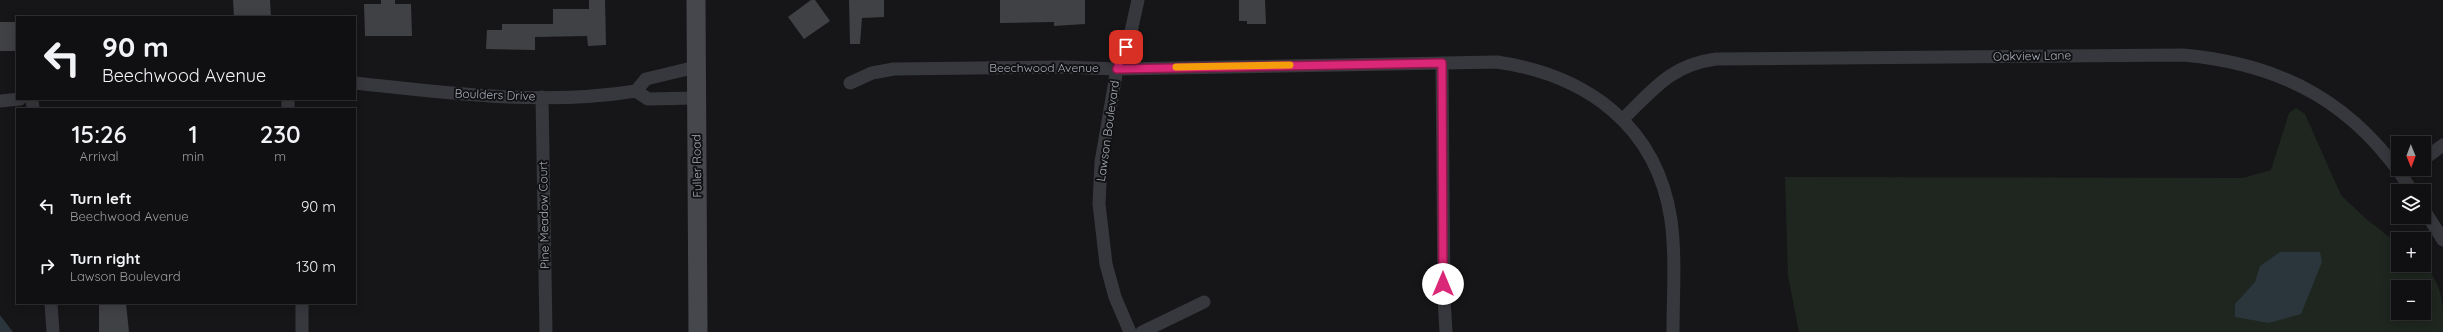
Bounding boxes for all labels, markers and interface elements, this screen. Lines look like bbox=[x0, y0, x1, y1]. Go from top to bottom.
text: 90 m bbox=[102, 29, 169, 64]
pin bbox=[1109, 30, 1143, 64]
icon: left bbox=[36, 32, 88, 84]
icon: arrive bbox=[1115, 36, 1137, 58]
street label: Oakview Lane bbox=[1993, 47, 2071, 64]
street label: Beechwood Avenue bbox=[989, 60, 1099, 75]
text: Beechwood Avenue bbox=[102, 64, 266, 87]
street label: Lawson Boulevard bbox=[1093, 79, 1122, 183]
street label: Boulders Drive bbox=[454, 86, 536, 103]
text: 15:26 bbox=[71, 119, 127, 149]
text: 1 bbox=[189, 119, 198, 149]
text: 230 bbox=[260, 119, 301, 149]
street label: Fuller Road bbox=[688, 134, 705, 198]
north arrow bbox=[2391, 136, 2431, 176]
map controls bbox=[2391, 136, 2431, 320]
text: Arrival bbox=[80, 148, 119, 164]
text: min bbox=[182, 148, 204, 164]
text: m bbox=[274, 148, 286, 164]
street label: Pine Meadow Court bbox=[535, 161, 552, 269]
button: layers bbox=[2391, 184, 2431, 224]
text: Turn left bbox=[70, 189, 132, 208]
icon: left bbox=[36, 195, 58, 217]
text: 90 m bbox=[301, 197, 336, 216]
text: Beechwood Avenue bbox=[70, 208, 189, 224]
button: + bbox=[2391, 232, 2431, 272]
text: Turn right bbox=[70, 249, 141, 268]
icon: right bbox=[36, 255, 58, 277]
text: 130 m bbox=[296, 257, 336, 276]
position arrow bbox=[1422, 263, 1464, 305]
text: Lawson Boulevard bbox=[70, 268, 181, 284]
button: − bbox=[2391, 280, 2431, 320]

